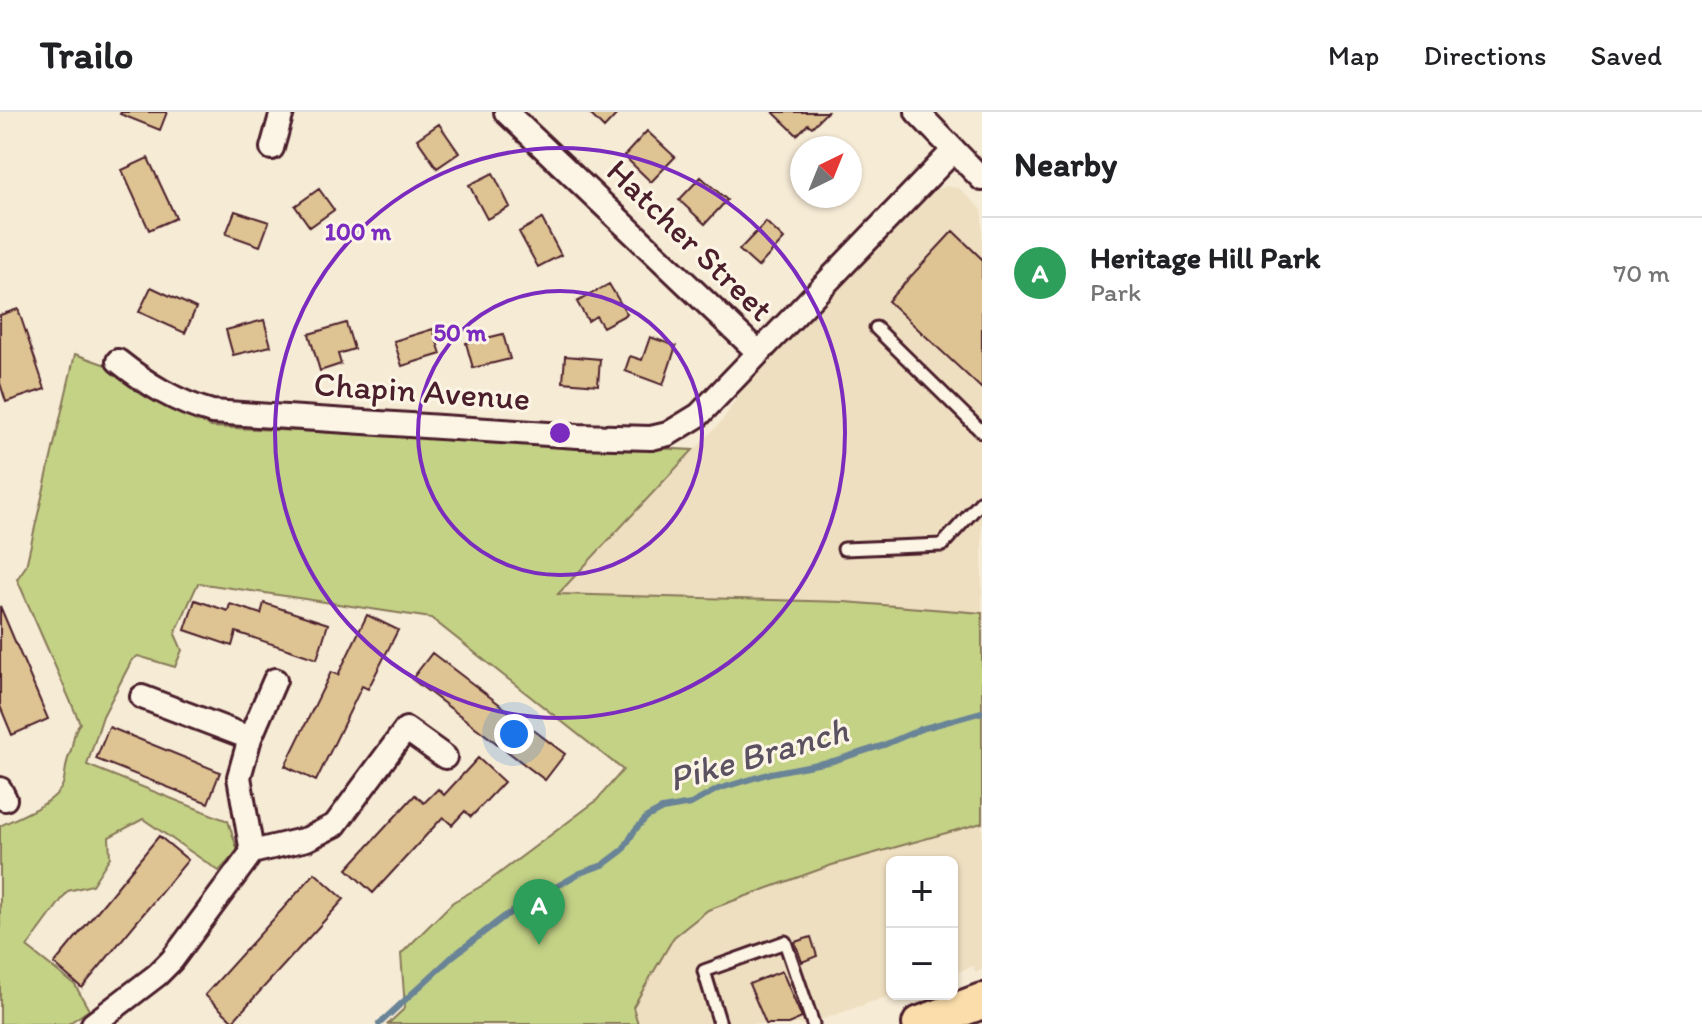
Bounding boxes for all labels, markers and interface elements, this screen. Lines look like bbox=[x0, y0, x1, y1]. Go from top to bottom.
text: Trailo bbox=[40, 32, 133, 78]
text: Map bbox=[1328, 38, 1379, 72]
text: Directions bbox=[1423, 38, 1547, 72]
text: Saved bbox=[1591, 38, 1662, 72]
north arrow bbox=[790, 136, 862, 208]
text: Nearby bbox=[1014, 144, 1117, 185]
street label: Hatcher Street bbox=[598, 150, 782, 330]
text: 100 m bbox=[325, 217, 392, 246]
text: Heritage Hill Park bbox=[1090, 239, 1320, 276]
text: A bbox=[1032, 257, 1048, 289]
text: 70 m bbox=[1613, 257, 1670, 289]
text: Park bbox=[1090, 276, 1141, 308]
text: 50 m bbox=[434, 318, 487, 347]
street label: Chapin Avenue bbox=[312, 363, 532, 419]
centre of rings bbox=[546, 419, 574, 447]
water label: Pike Branch bbox=[663, 708, 853, 800]
your location bbox=[494, 714, 534, 754]
map controls bbox=[886, 856, 958, 1000]
button: + bbox=[886, 856, 958, 928]
pin: A bbox=[513, 879, 565, 945]
button: − bbox=[886, 928, 958, 1000]

